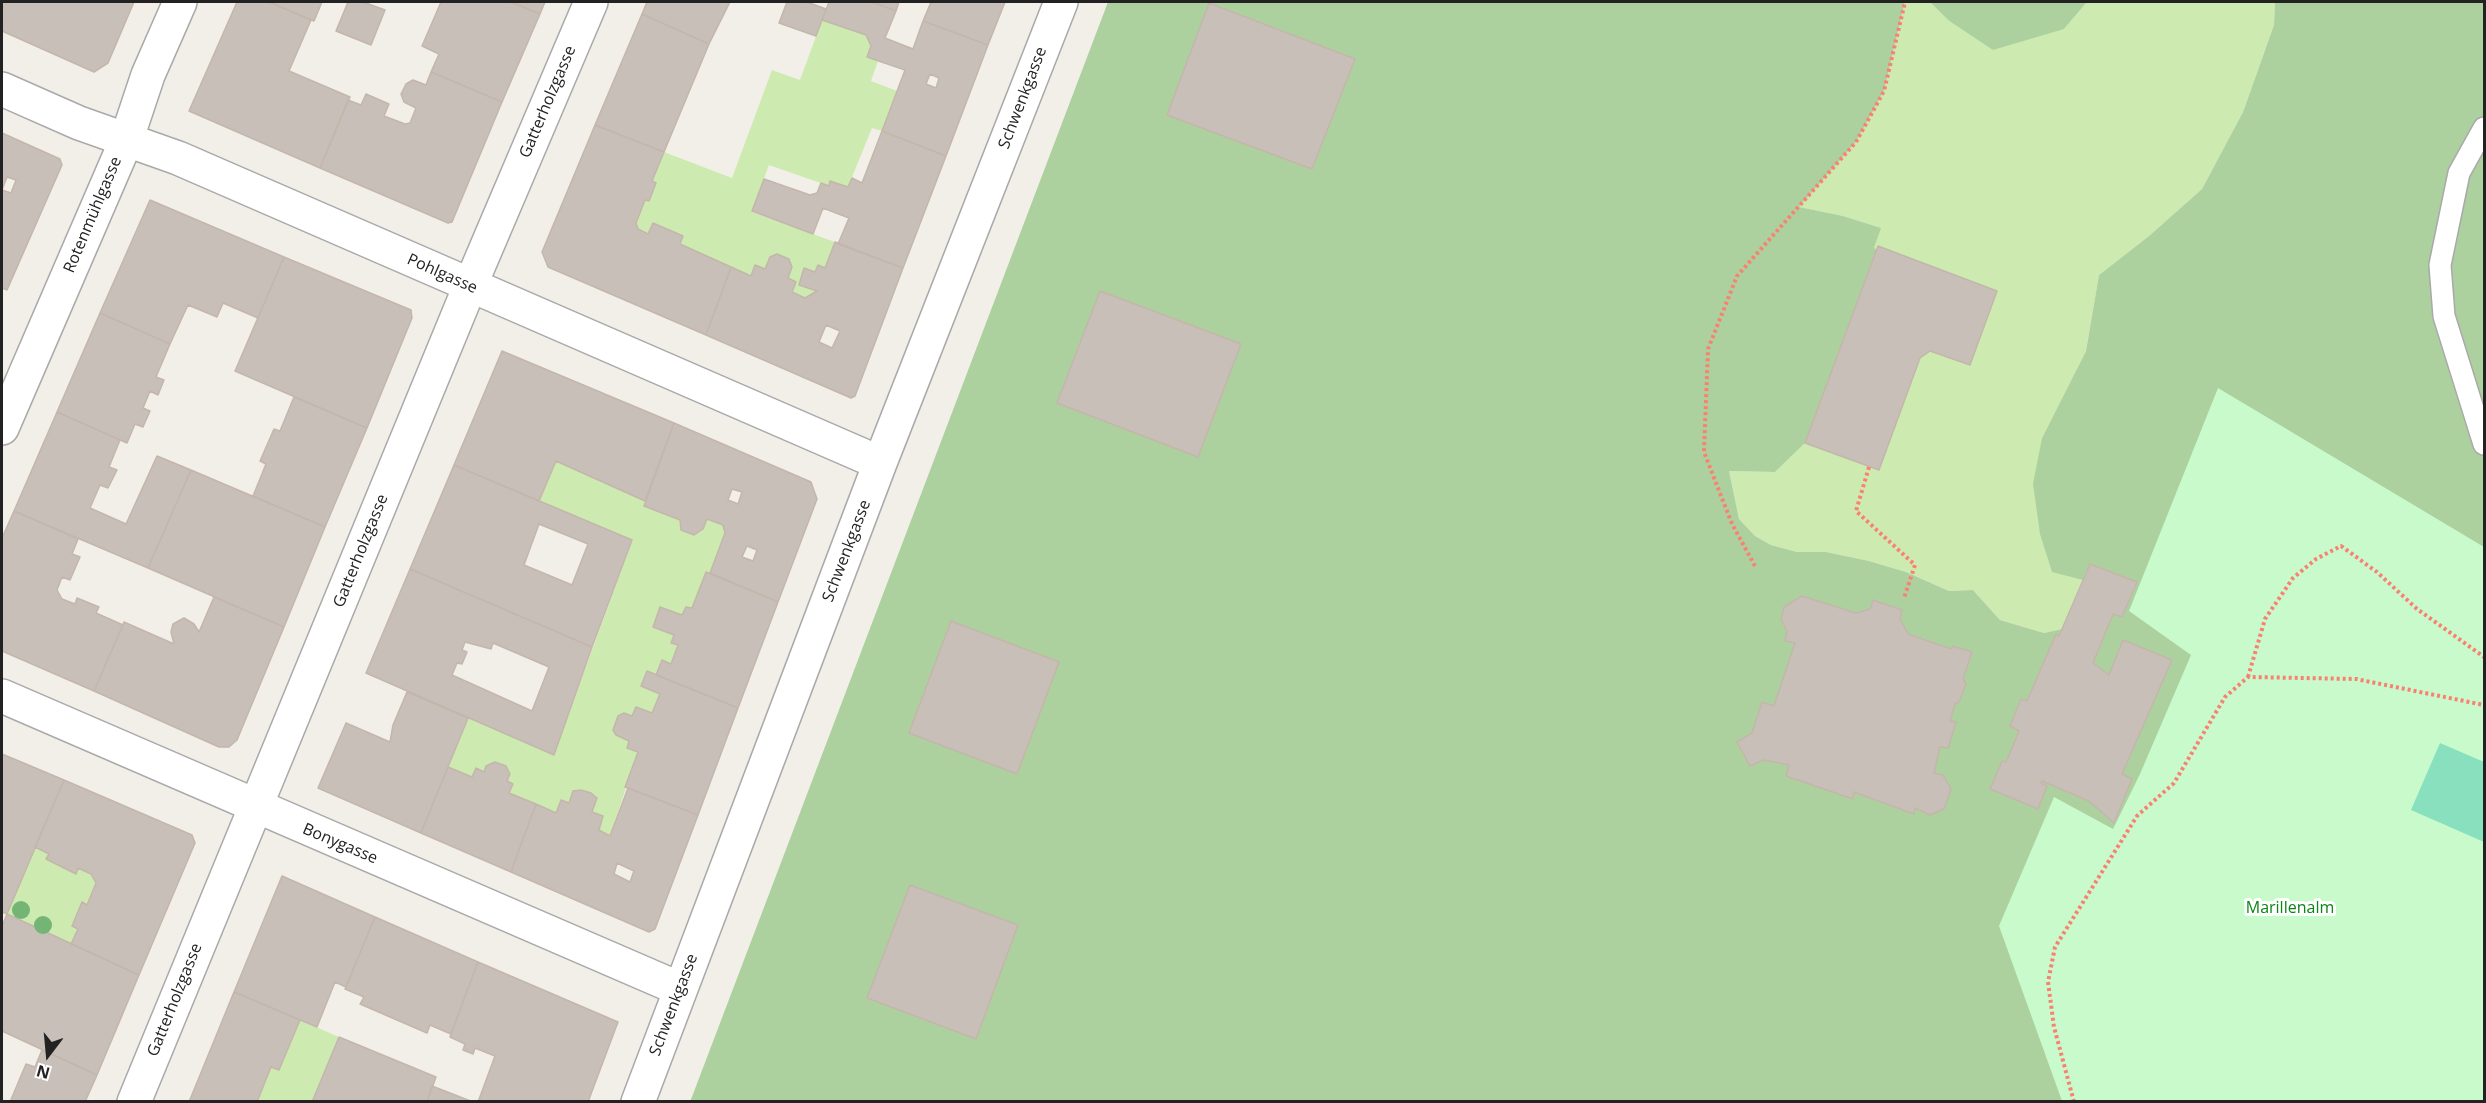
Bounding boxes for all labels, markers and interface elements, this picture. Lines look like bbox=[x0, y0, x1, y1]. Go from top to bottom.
street label: Gatterholzgasse bbox=[516, 43, 580, 161]
street label: Schwenkgasse bbox=[995, 44, 1051, 152]
street label: Rotenmühlgasse bbox=[60, 154, 126, 276]
street label: Pohlgasse bbox=[404, 250, 480, 298]
street label: Gatterholzgasse bbox=[330, 492, 392, 610]
street label: Schwenkgasse bbox=[819, 497, 875, 605]
street label: Bonygasse bbox=[300, 820, 380, 868]
park label: Marillenalm bbox=[2246, 898, 2334, 918]
street label: Gatterholzgasse bbox=[144, 941, 206, 1059]
street label: Schwenkgasse bbox=[646, 951, 702, 1059]
north arrow bbox=[18, 1025, 78, 1085]
text: N bbox=[34, 1060, 52, 1085]

